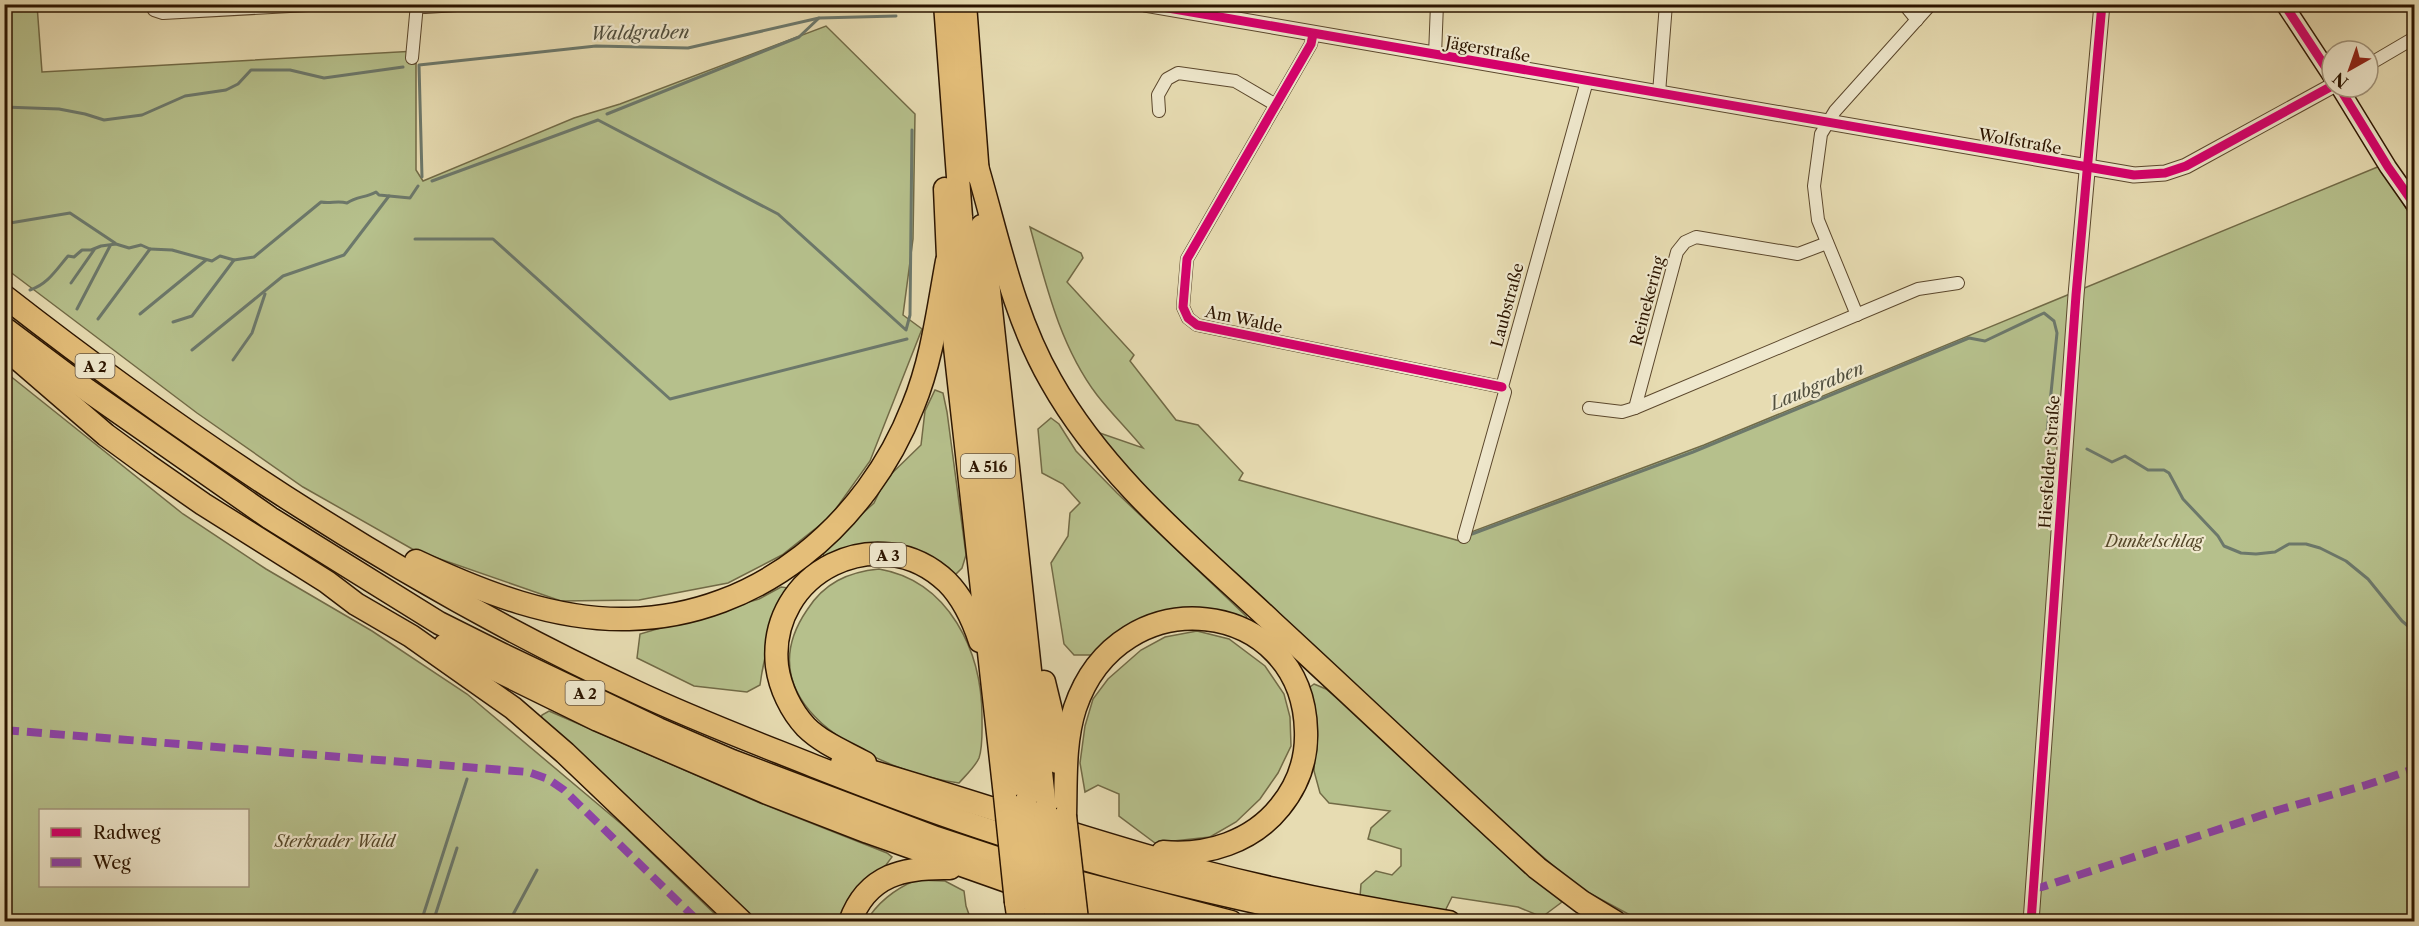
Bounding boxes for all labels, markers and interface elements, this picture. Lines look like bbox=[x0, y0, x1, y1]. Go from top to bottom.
water label: Waldgraben bbox=[590, 21, 690, 45]
street label: Jägerstraße bbox=[1441, 31, 1532, 66]
north arrow bbox=[2320, 39, 2380, 99]
text: N bbox=[2329, 68, 2352, 93]
street label: Wolfstraße bbox=[1976, 124, 2063, 158]
street label: Reinekering bbox=[1625, 253, 1669, 348]
street label: Laubstraße bbox=[1486, 261, 1528, 349]
street label: Am Walde bbox=[1203, 301, 1284, 337]
road number: A 2 bbox=[76, 354, 115, 378]
water label: Laubgraben bbox=[1765, 357, 1867, 416]
street label: Hiesfelder Straße bbox=[2034, 395, 2064, 529]
road number: A 516 bbox=[961, 454, 1015, 478]
park label: Dunkelschlag bbox=[2103, 531, 2205, 551]
road number: A 3 bbox=[870, 543, 906, 567]
road number: A 2 bbox=[566, 681, 604, 705]
legend bbox=[39, 809, 249, 887]
text: Radweg bbox=[93, 822, 161, 844]
park label: Sterkrader Wald bbox=[274, 831, 397, 851]
text: Weg bbox=[92, 852, 131, 874]

